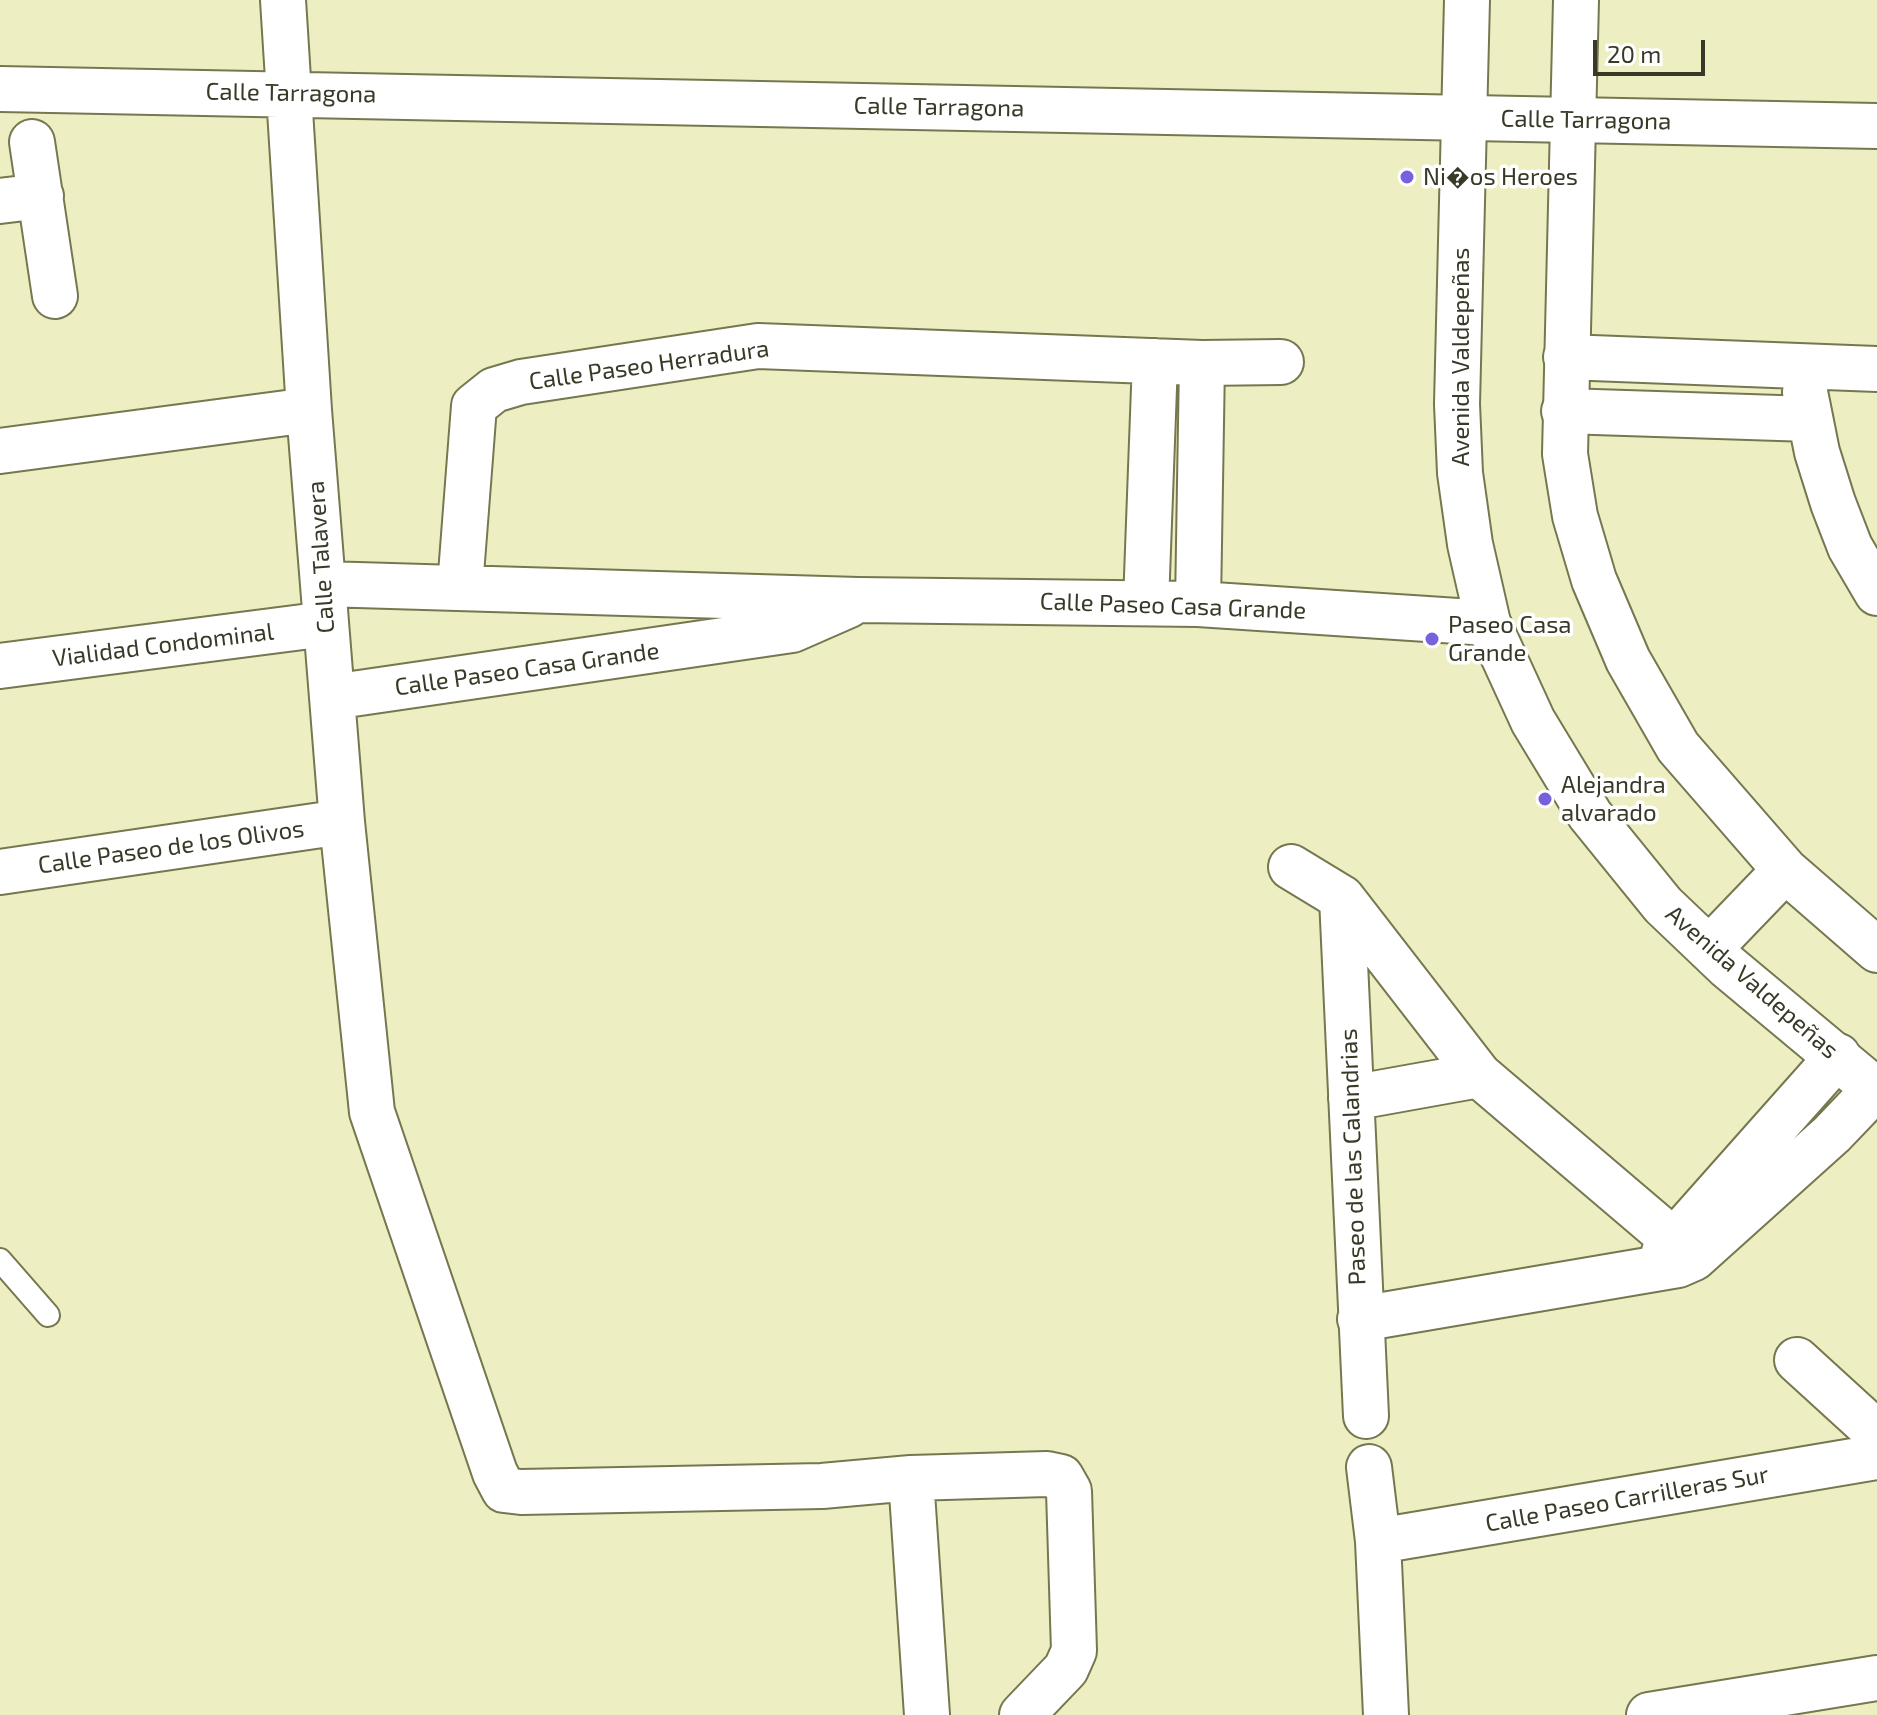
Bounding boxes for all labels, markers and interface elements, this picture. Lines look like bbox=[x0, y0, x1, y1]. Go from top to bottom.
scale bar bbox=[1597, 24, 1709, 74]
text: 20 m bbox=[1607, 39, 1661, 68]
street label: Calle Tarragona bbox=[205, 77, 377, 109]
street label: Calle Tarragona bbox=[853, 91, 1025, 123]
street label: Calle Tarragona bbox=[1500, 104, 1672, 136]
place label: Ni�os Heroes bbox=[1423, 163, 1578, 191]
marker: Ni�os Heroes bbox=[1398, 168, 1416, 186]
street label: Avenida Valdepeñas bbox=[1447, 247, 1475, 467]
street label: Calle Paseo Herradura bbox=[527, 334, 771, 396]
street label: Calle Talavera bbox=[301, 480, 341, 634]
street label: Calle Paseo Casa Grande bbox=[1039, 587, 1307, 625]
place label: Paseo Casa Grande bbox=[1448, 611, 1572, 667]
street label: Vialidad Condominal bbox=[51, 617, 275, 673]
marker: Paseo Casa Grande bbox=[1423, 630, 1441, 648]
street label: Calle Paseo Casa Grande bbox=[393, 636, 661, 702]
place label: Alejandra alvarado bbox=[1561, 771, 1666, 827]
marker: Alejandra alvarado bbox=[1536, 790, 1554, 808]
street label: Calle Paseo de los Olivos bbox=[36, 814, 306, 880]
street label: Avenida Valdepeñas bbox=[1660, 899, 1844, 1065]
street label: Paseo de las Calandrias bbox=[1334, 1028, 1372, 1286]
street label: Calle Paseo Carrilleras Sur bbox=[1483, 1460, 1771, 1538]

